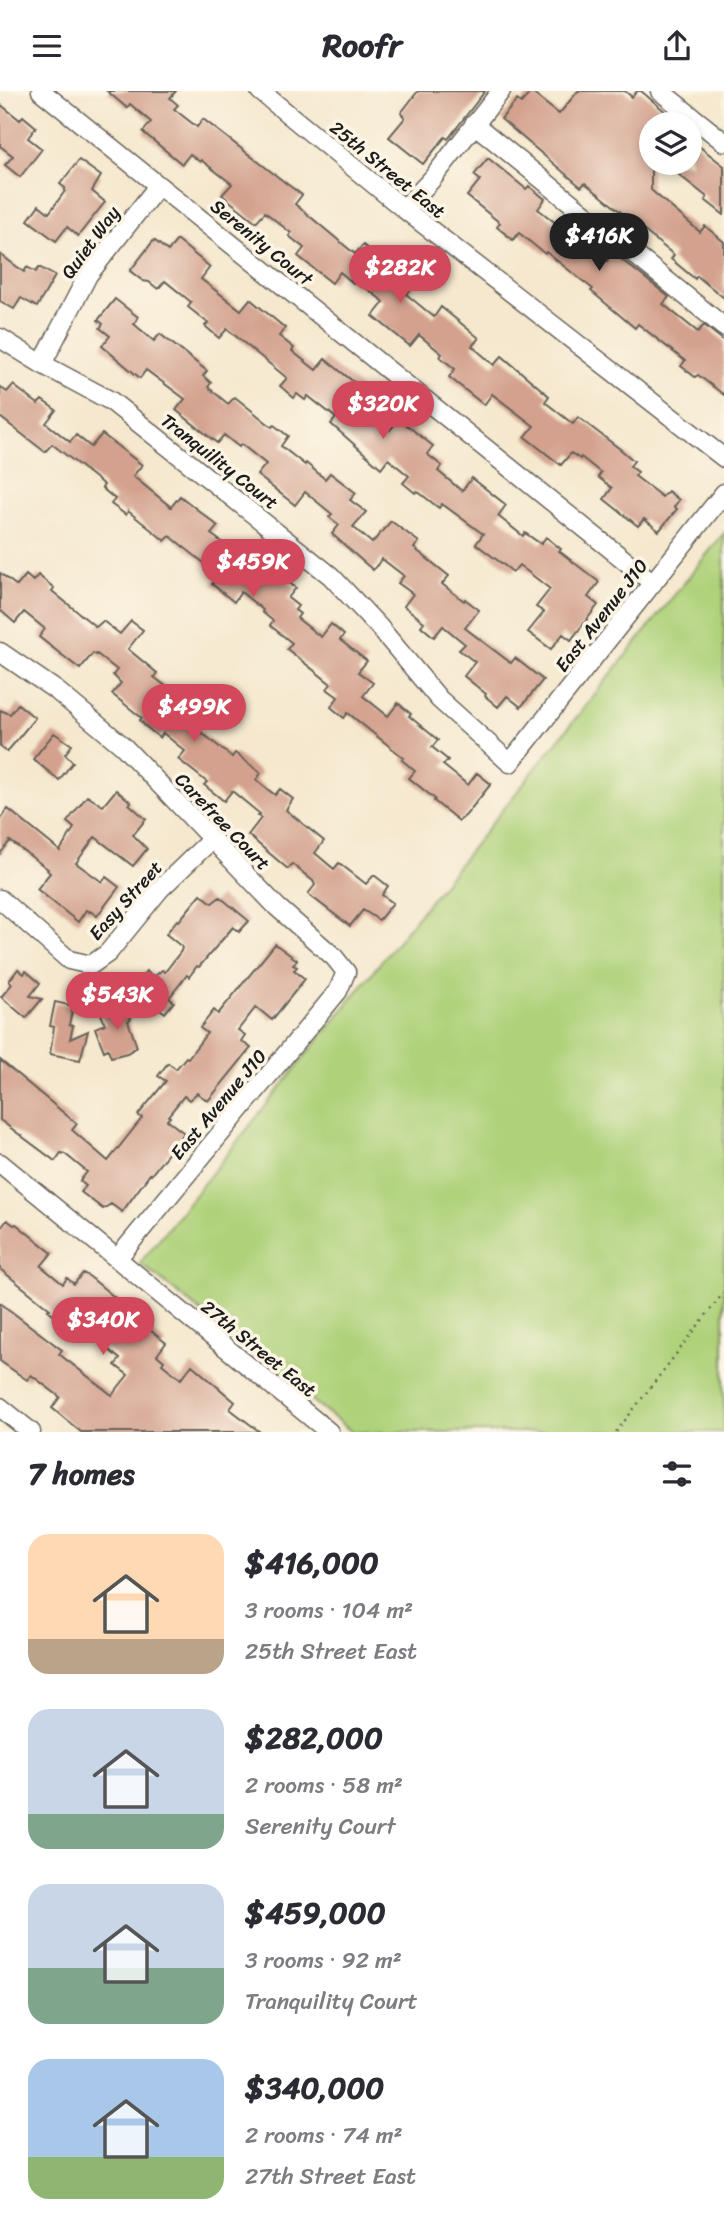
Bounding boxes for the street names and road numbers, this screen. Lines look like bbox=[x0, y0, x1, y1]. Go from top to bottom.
street label: 25th Street East bbox=[322, 112, 453, 227]
street label: Serenity Court bbox=[203, 190, 321, 295]
street label: Quiet Way bbox=[52, 198, 129, 286]
street label: Tranquility Court bbox=[153, 405, 286, 518]
street label: East Avenue J10 bbox=[546, 551, 657, 680]
street label: Carefree Court bbox=[167, 764, 278, 878]
street label: Easy Street bbox=[80, 853, 171, 948]
street label: East Avenue J10 bbox=[162, 1041, 275, 1167]
street label: 27th Street East bbox=[193, 1291, 324, 1406]

